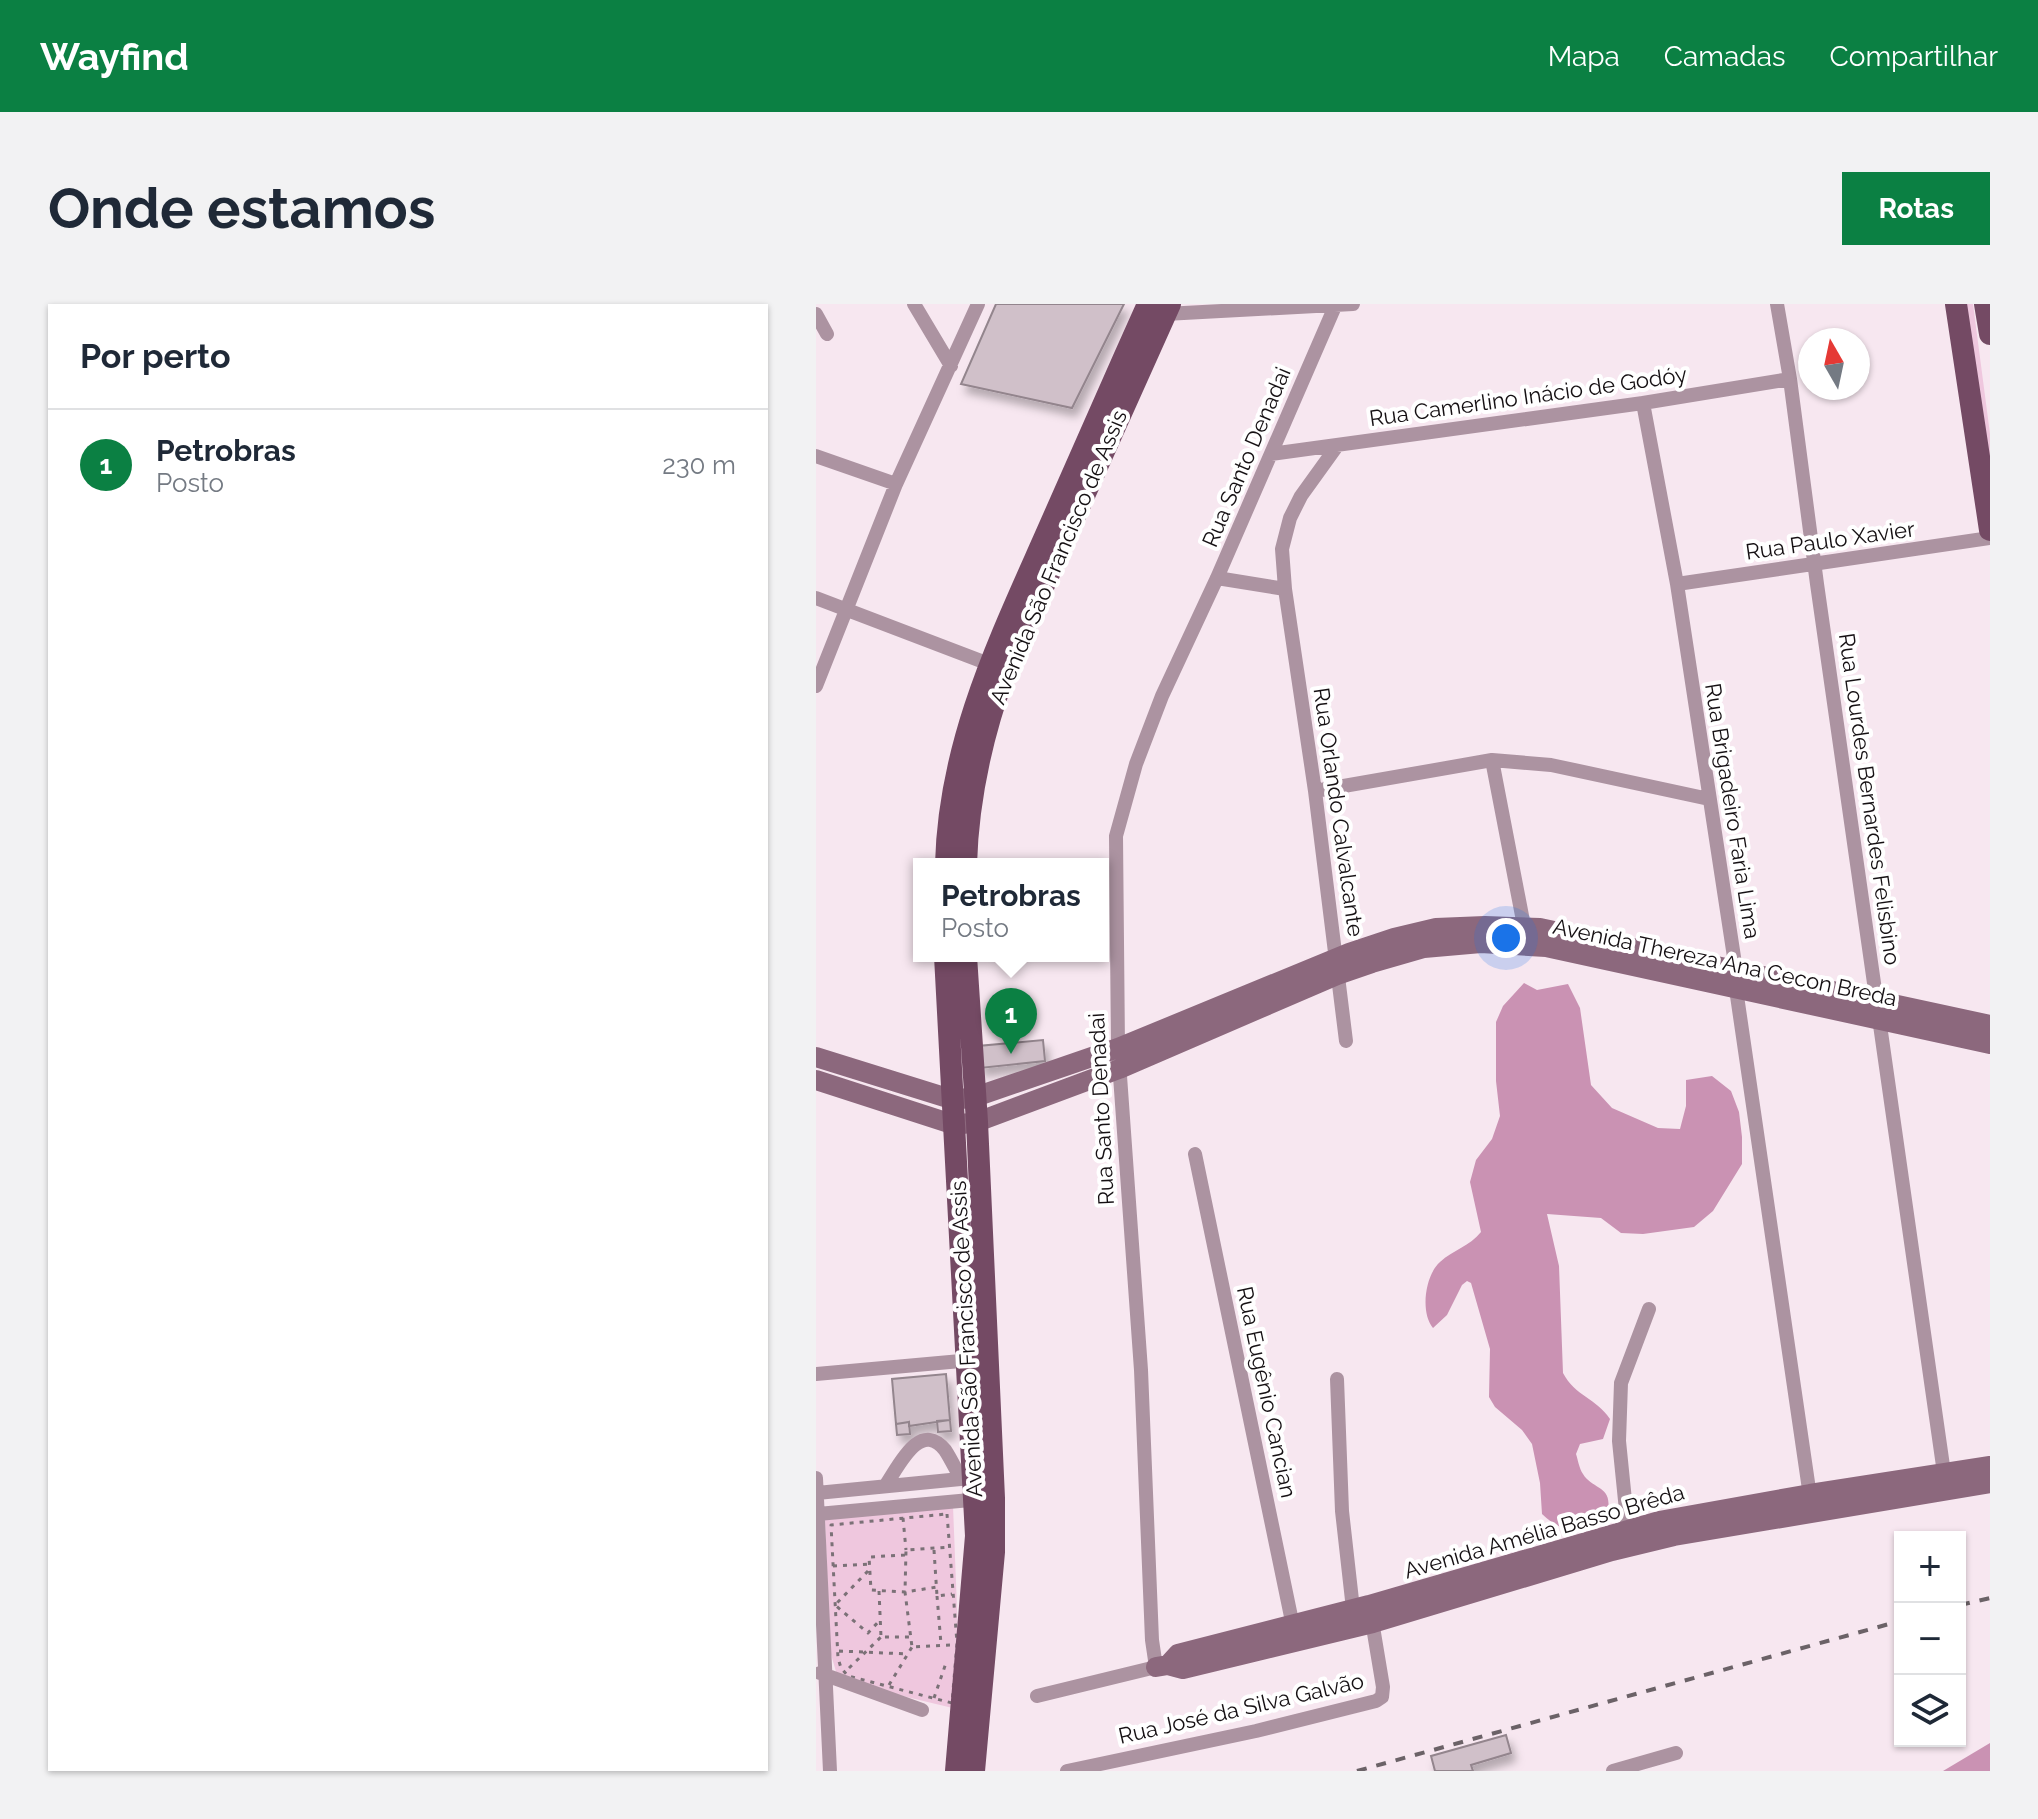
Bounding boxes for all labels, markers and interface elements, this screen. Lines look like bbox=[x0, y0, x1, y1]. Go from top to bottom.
text: Wayfind bbox=[40, 34, 189, 79]
text: Mapa bbox=[1548, 40, 1620, 73]
text: Camadas bbox=[1664, 40, 1786, 73]
text: Compartilhar bbox=[1830, 40, 1998, 73]
button: Rotas bbox=[1842, 172, 1990, 245]
text: Onde estamos bbox=[48, 175, 435, 241]
north arrow bbox=[1798, 328, 1870, 400]
text: Por perto bbox=[80, 336, 231, 376]
street label: Rua Camerlino Inácio de Godóy bbox=[1368, 361, 1688, 431]
street label: Rua Santo Denadai bbox=[1196, 363, 1296, 551]
street label: Avenida São Francisco de Assis bbox=[984, 406, 1132, 708]
text: Petrobras bbox=[156, 433, 296, 468]
text: 1 bbox=[100, 450, 112, 480]
text: 230 m bbox=[662, 450, 736, 480]
text: Posto bbox=[156, 468, 224, 498]
street label: Rua Paulo Xavier bbox=[1744, 515, 1917, 565]
street label: Rua Lourdes Bernardes Felisbino bbox=[1834, 631, 1906, 967]
street label: Rua Brigadeiro Faria Lima bbox=[1700, 681, 1766, 941]
street label: Rua Orlando Calvalcante bbox=[1309, 686, 1369, 938]
popup bbox=[913, 858, 1109, 962]
text: Petrobras bbox=[941, 878, 1081, 913]
text: Posto bbox=[941, 913, 1009, 943]
street label: Avenida Thereza Ana Cecon Breda bbox=[1551, 913, 1899, 1011]
your location bbox=[1486, 918, 1526, 958]
pin: 1 bbox=[985, 988, 1037, 1054]
street label: Rua Santo Denadai bbox=[1083, 1012, 1119, 1206]
street label: Avenida São Francisco de Assis bbox=[945, 1180, 987, 1498]
street label: Rua Eugênio Cancian bbox=[1232, 1284, 1302, 1500]
street label: Avenida Amélia Basso Brêda bbox=[1401, 1479, 1687, 1583]
map controls bbox=[1894, 1531, 1966, 1747]
button: + bbox=[1894, 1531, 1966, 1603]
button: − bbox=[1894, 1603, 1966, 1675]
street label: Rua José da Silva Galvão bbox=[1116, 1667, 1366, 1749]
button: layers bbox=[1894, 1675, 1966, 1747]

